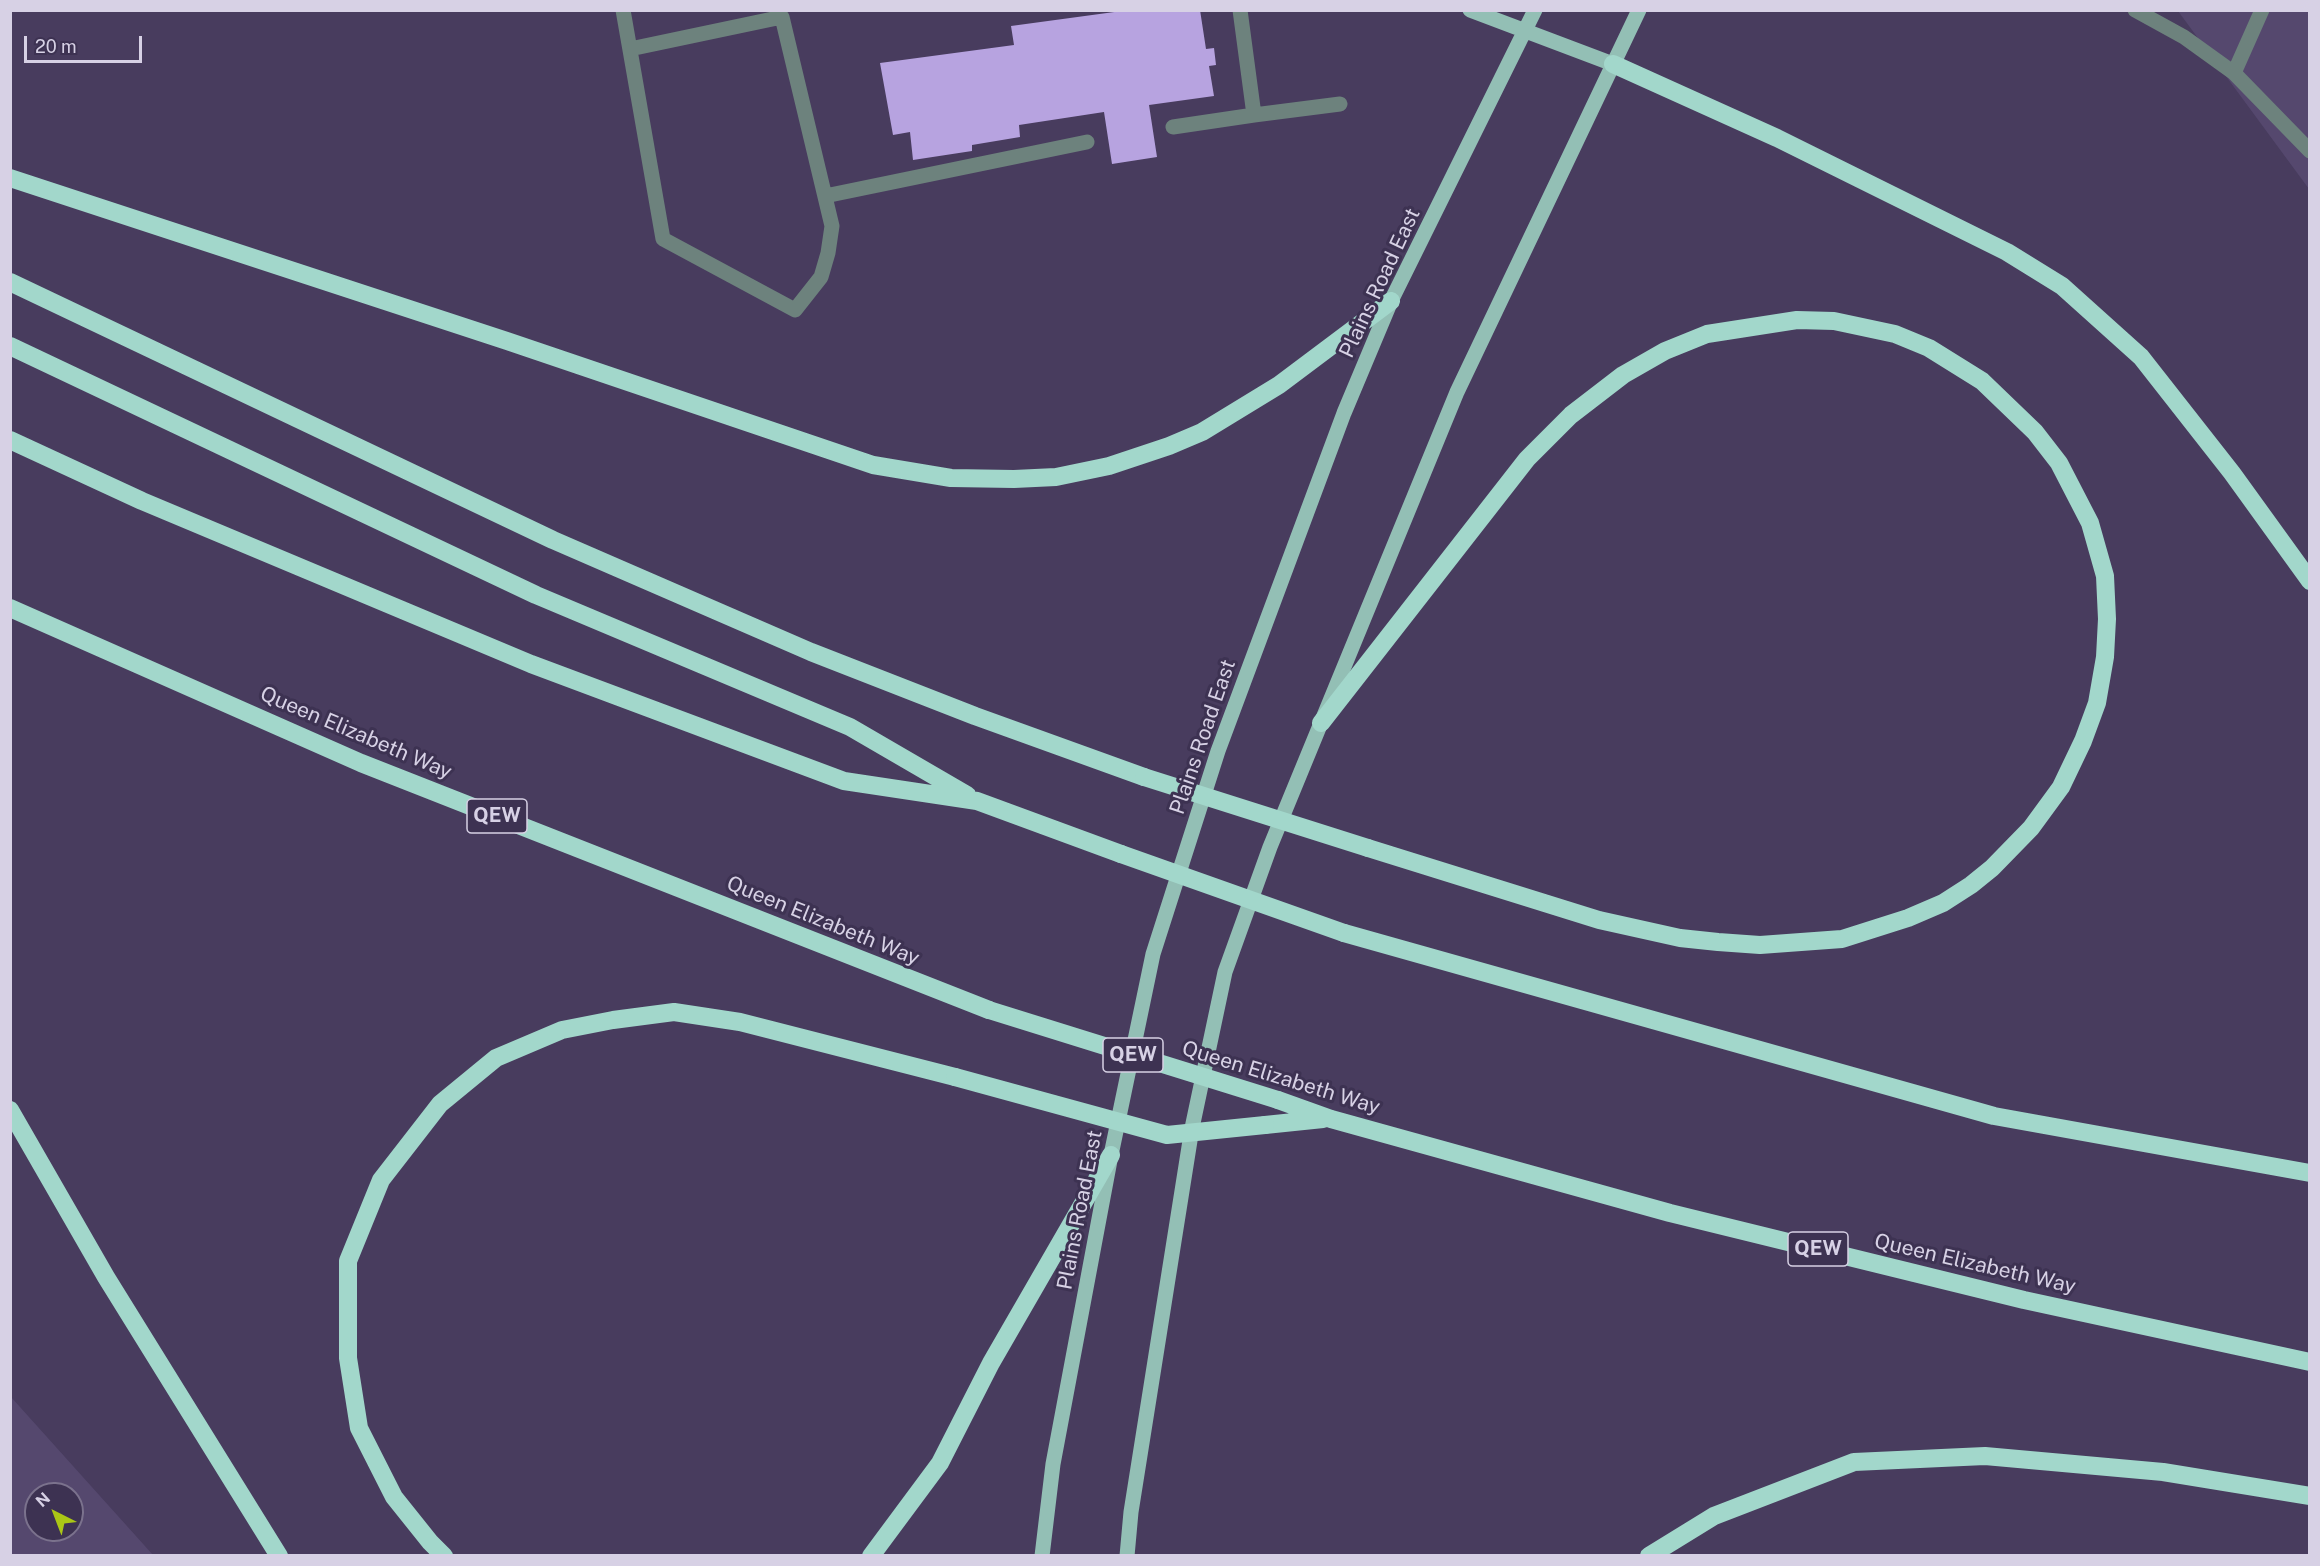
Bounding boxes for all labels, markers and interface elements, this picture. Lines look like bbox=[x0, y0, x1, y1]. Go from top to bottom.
scale bar bbox=[27, 24, 146, 62]
text: 20 m bbox=[35, 36, 77, 57]
street label: Plains Road East bbox=[1334, 204, 1426, 362]
street label: Plains Road East bbox=[1165, 656, 1241, 818]
street label: Queen Elizabeth Way bbox=[256, 681, 456, 785]
road number: QEW bbox=[467, 799, 527, 833]
street label: Queen Elizabeth Way bbox=[723, 871, 923, 971]
street label: Queen Elizabeth Way bbox=[1179, 1036, 1383, 1120]
road number: QEW bbox=[1103, 1038, 1163, 1072]
street label: Plains Road East bbox=[1052, 1128, 1108, 1292]
street label: Queen Elizabeth Way bbox=[1872, 1229, 2078, 1299]
road number: QEW bbox=[1788, 1232, 1848, 1266]
north arrow bbox=[24, 1482, 84, 1542]
text: N bbox=[32, 1488, 54, 1511]

